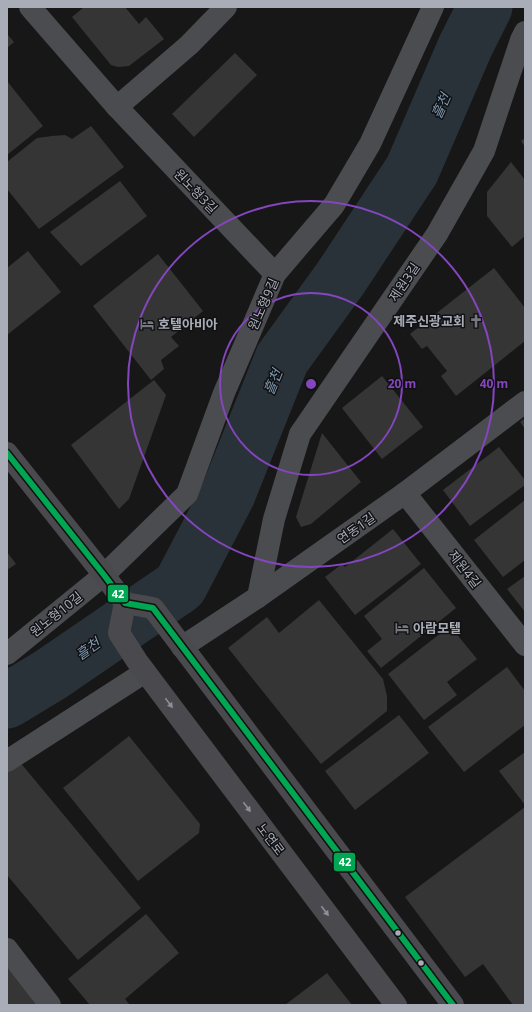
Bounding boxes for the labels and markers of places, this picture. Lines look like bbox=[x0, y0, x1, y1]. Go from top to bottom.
place label: 제주신광교회 bbox=[393, 312, 465, 330]
church icon: 제주신광교회 bbox=[468, 313, 484, 329]
place label: 호텔아비아 bbox=[158, 315, 218, 333]
hotel icon: 호텔아비아 bbox=[139, 316, 155, 332]
centre of rings bbox=[304, 377, 318, 391]
place label: 아람모텔 bbox=[413, 619, 461, 637]
hotel icon: 아람모텔 bbox=[394, 620, 410, 636]
unlabelled marker bbox=[393, 928, 403, 938]
unlabelled marker bbox=[416, 958, 426, 968]

